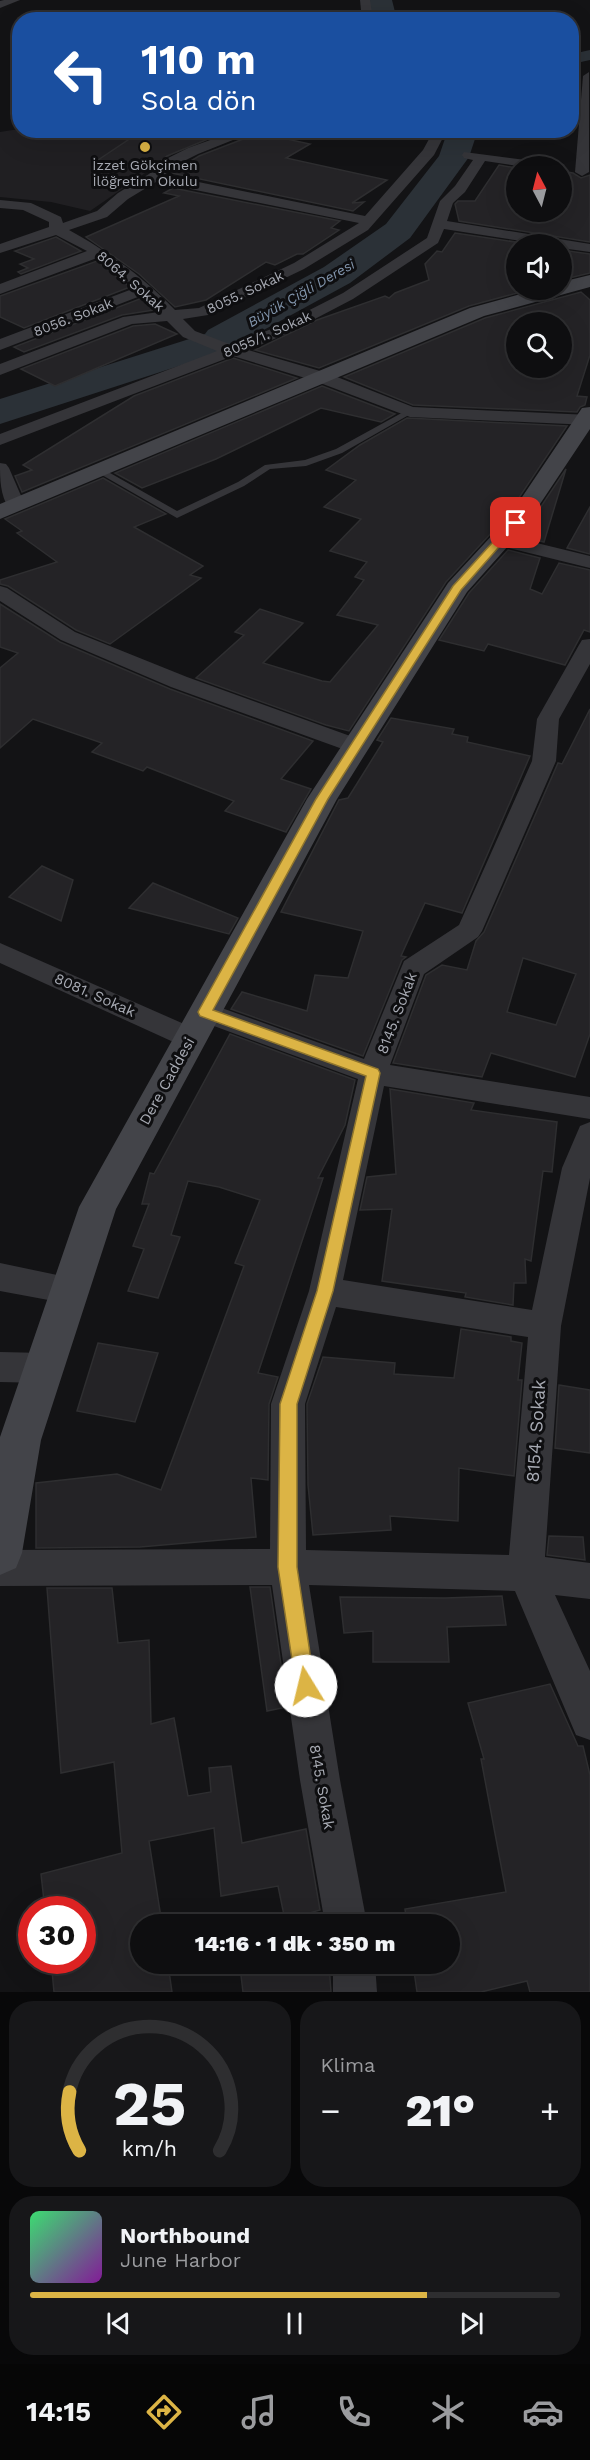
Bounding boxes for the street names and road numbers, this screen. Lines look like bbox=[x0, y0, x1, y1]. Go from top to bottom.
street label: 8064. Sokak bbox=[94, 247, 168, 315]
street label: 8055. Sokak bbox=[204, 267, 286, 317]
street label: 8056. Sokak bbox=[31, 295, 115, 339]
street label: 8055/1. Sokak bbox=[220, 307, 314, 361]
street label: 8081. Sokak bbox=[52, 969, 139, 1021]
street label: 8145. Sokak bbox=[373, 969, 421, 1056]
street label: Dere Caddesi bbox=[136, 1034, 198, 1128]
street label: 8154. Sokak bbox=[521, 1379, 550, 1483]
street label: 8145. Sokak bbox=[306, 1743, 338, 1831]

